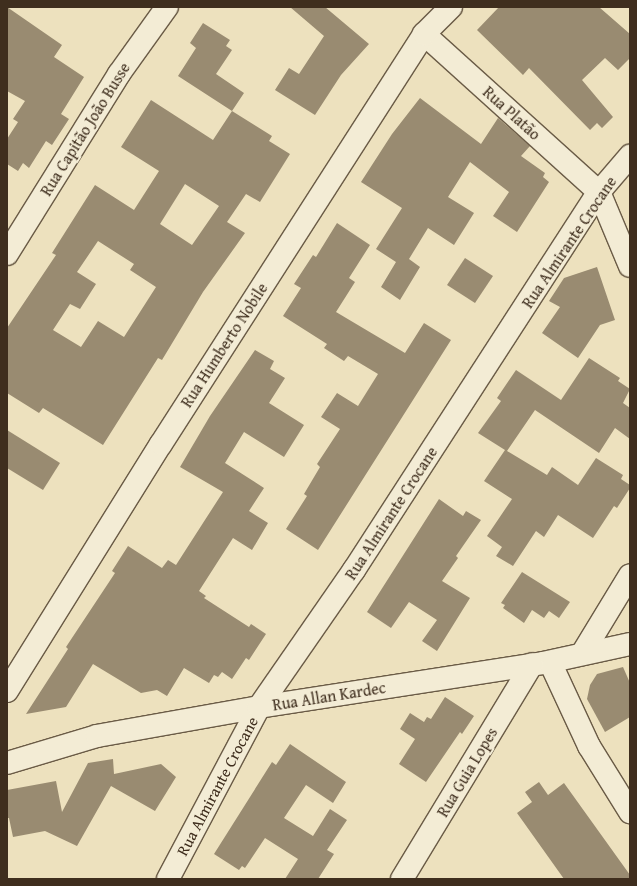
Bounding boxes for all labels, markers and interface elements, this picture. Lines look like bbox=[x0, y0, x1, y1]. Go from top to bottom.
street label: Rua Capitão João Busse bbox=[36, 59, 134, 199]
street label: Rua Platão bbox=[479, 82, 545, 144]
street label: Rua Almirante Crocane bbox=[518, 172, 620, 312]
street label: Rua Humberto Nobile bbox=[177, 279, 271, 411]
street label: Rua Almirante Crocane bbox=[341, 443, 441, 583]
street label: Rua Allan Kardec bbox=[271, 678, 387, 714]
street label: Rua Almirante Crocane bbox=[172, 713, 262, 859]
street label: Rua Guia Lopes bbox=[433, 724, 501, 820]

